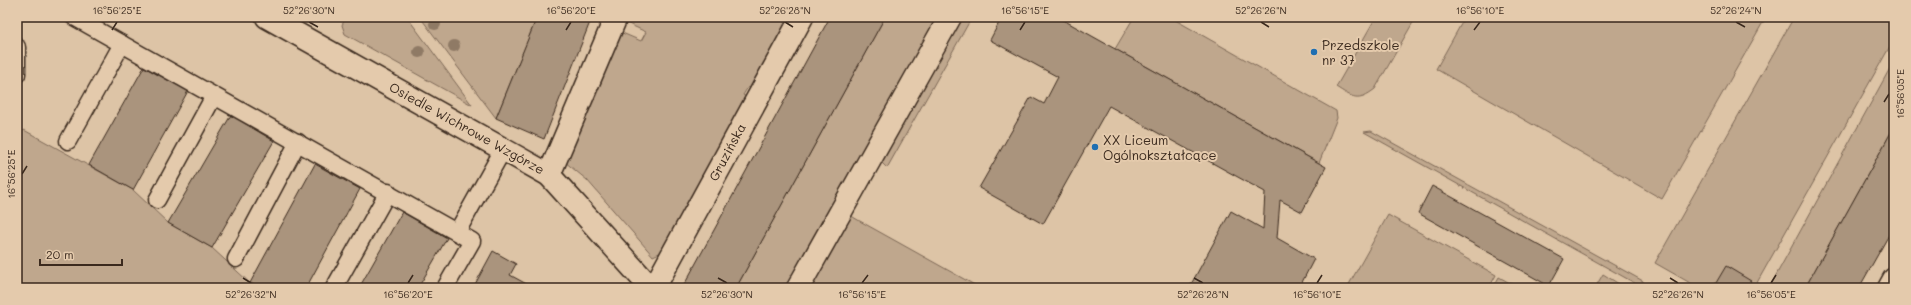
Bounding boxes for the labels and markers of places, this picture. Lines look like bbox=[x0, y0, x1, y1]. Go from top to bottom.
place label: Przedszkole nr 37 bbox=[1322, 36, 1399, 68]
marker: Przedszkole nr 37 bbox=[1309, 47, 1319, 57]
place label: XX Liceum Ogólnokształcące bbox=[1103, 131, 1216, 163]
marker: XX Liceum Ogólnokształcące bbox=[1090, 142, 1100, 152]

